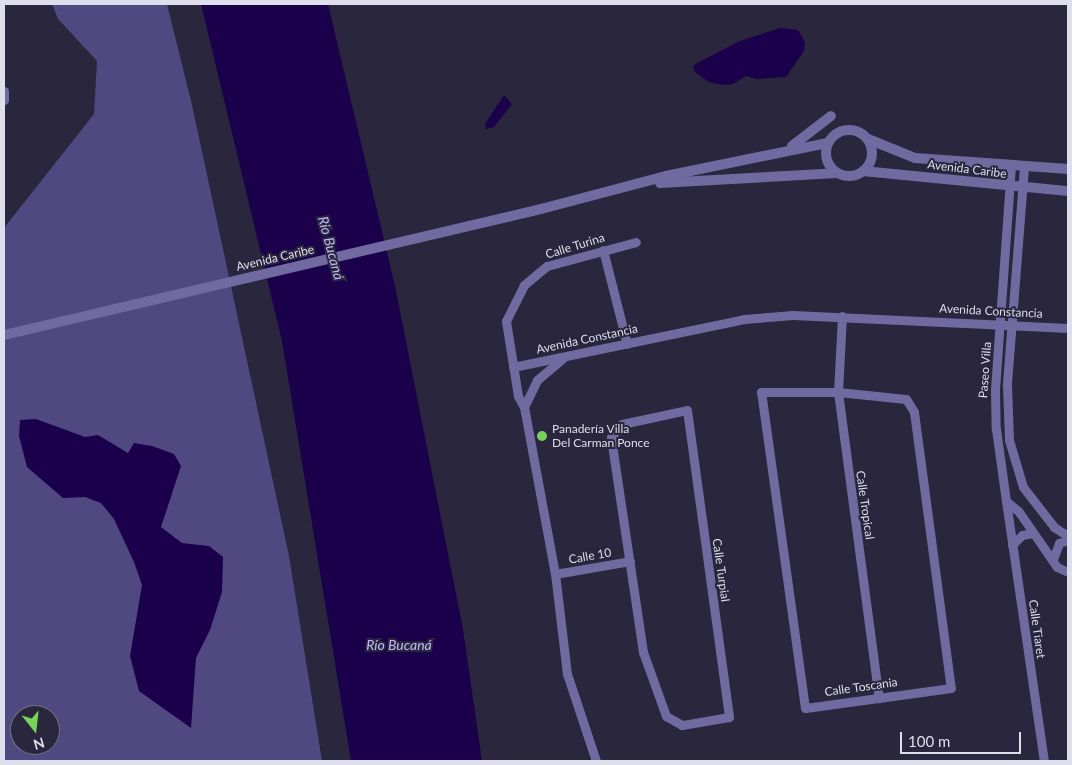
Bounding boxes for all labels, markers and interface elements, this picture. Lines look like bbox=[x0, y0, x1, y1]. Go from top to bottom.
street label: Avenida Caribe bbox=[927, 157, 1007, 181]
water label: Río Bucaná bbox=[314, 214, 348, 282]
street label: Calle Turina bbox=[543, 230, 607, 262]
street label: Avenida Caribe bbox=[235, 242, 315, 274]
street label: Avenida Constancia bbox=[939, 301, 1043, 321]
street label: Avenida Constancia bbox=[535, 321, 639, 357]
street label: Paseo Villa bbox=[976, 341, 994, 399]
place label: Panadería Villa Del Carman Ponce bbox=[552, 422, 650, 450]
marker: Panadería Villa Del Carman Ponce bbox=[536, 430, 548, 442]
street label: Calle Tropical bbox=[853, 469, 877, 541]
street label: Calle Turpial bbox=[709, 537, 733, 603]
street label: Calle 10 bbox=[568, 545, 612, 567]
street label: Calle Tiaret bbox=[1026, 598, 1048, 660]
water label: Río Bucaná bbox=[366, 637, 432, 653]
street label: Calle Toscania bbox=[823, 675, 899, 699]
north arrow bbox=[10, 705, 60, 755]
scale bar bbox=[902, 722, 1023, 754]
text: 100 m bbox=[908, 732, 950, 750]
text: N bbox=[31, 734, 47, 754]

